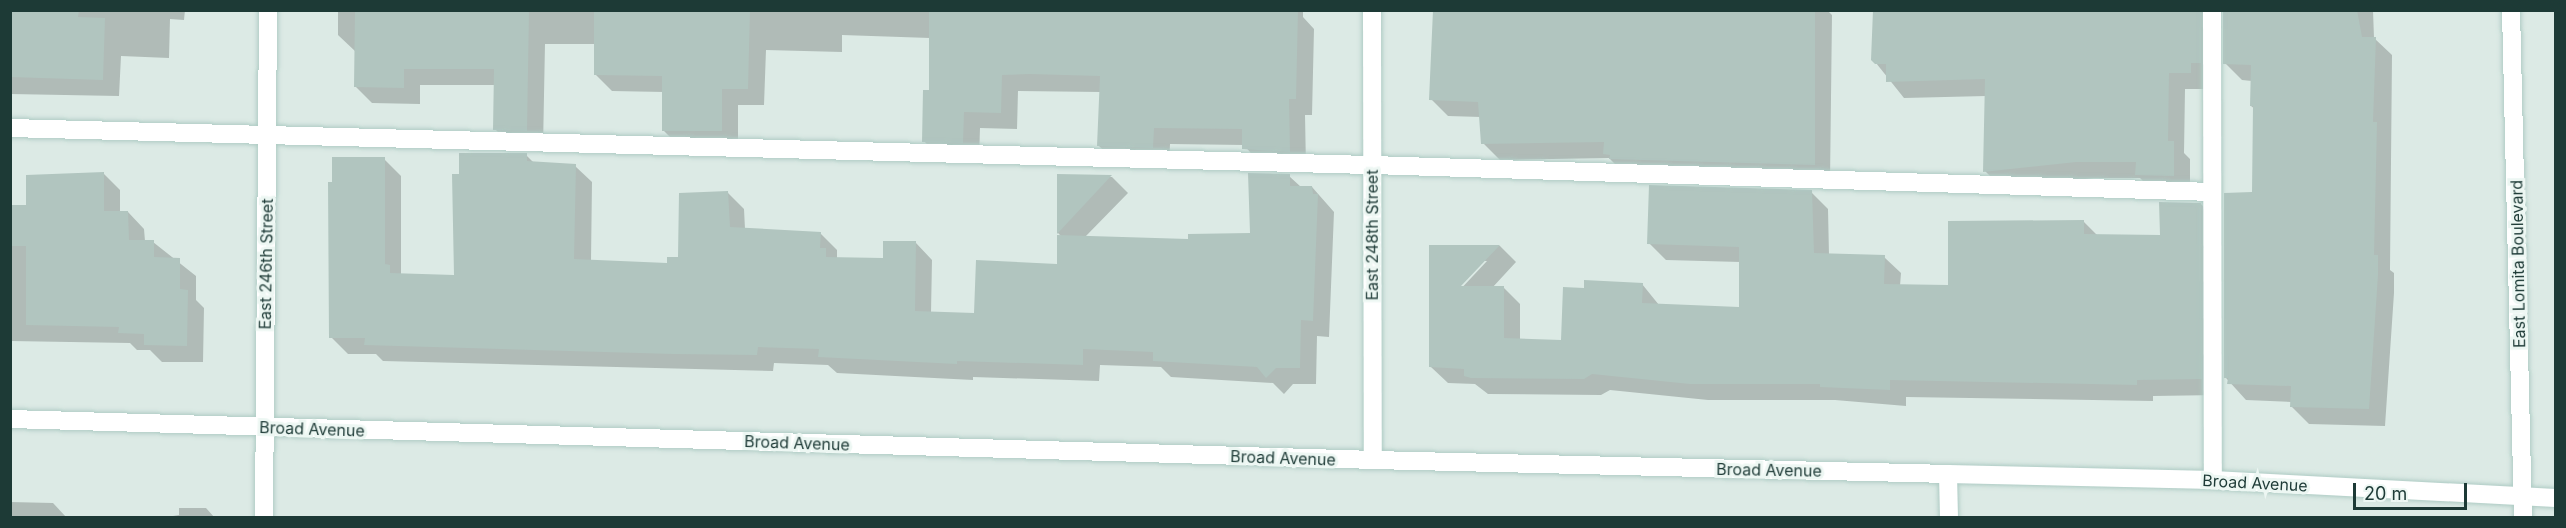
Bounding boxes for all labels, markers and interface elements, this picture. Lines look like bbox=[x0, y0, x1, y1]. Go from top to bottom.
street label: East 248th Street bbox=[1362, 170, 1382, 300]
street label: East Lomita Boulevard bbox=[2507, 180, 2529, 348]
street label: East 246th Street bbox=[255, 198, 277, 330]
street label: Broad Avenue bbox=[259, 418, 365, 440]
street label: Broad Avenue bbox=[744, 432, 850, 454]
street label: Broad Avenue bbox=[1230, 447, 1336, 469]
street label: Broad Avenue bbox=[1716, 459, 1822, 481]
street label: Broad Avenue bbox=[2202, 471, 2308, 495]
scale bar bbox=[2356, 471, 2470, 509]
text: 20 m bbox=[2364, 483, 2407, 504]

